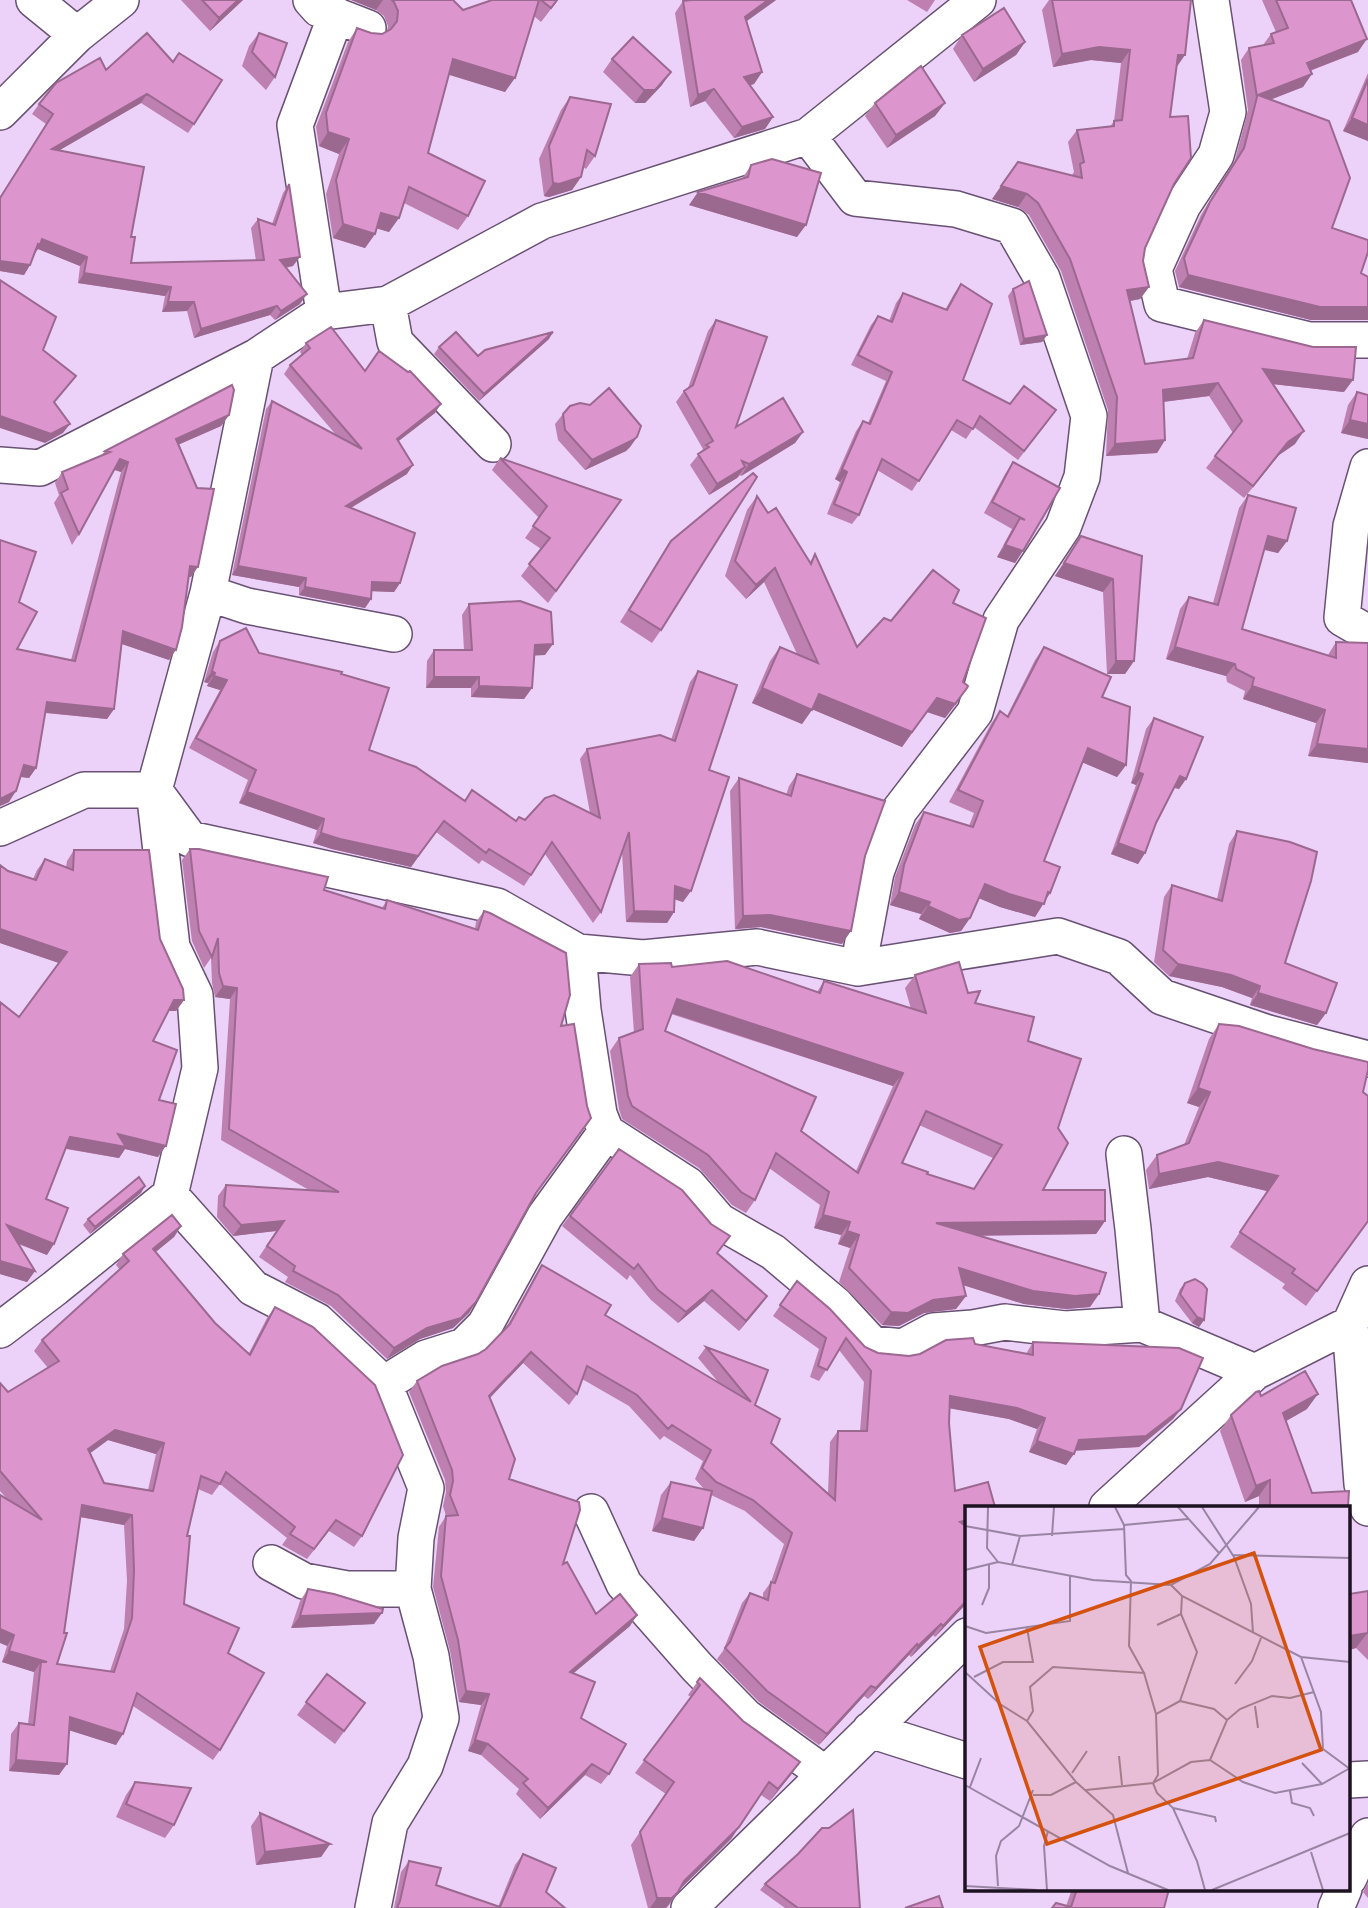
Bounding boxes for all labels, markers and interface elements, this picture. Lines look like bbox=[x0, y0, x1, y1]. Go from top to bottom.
inset map bbox=[965, 1506, 1350, 1890]

